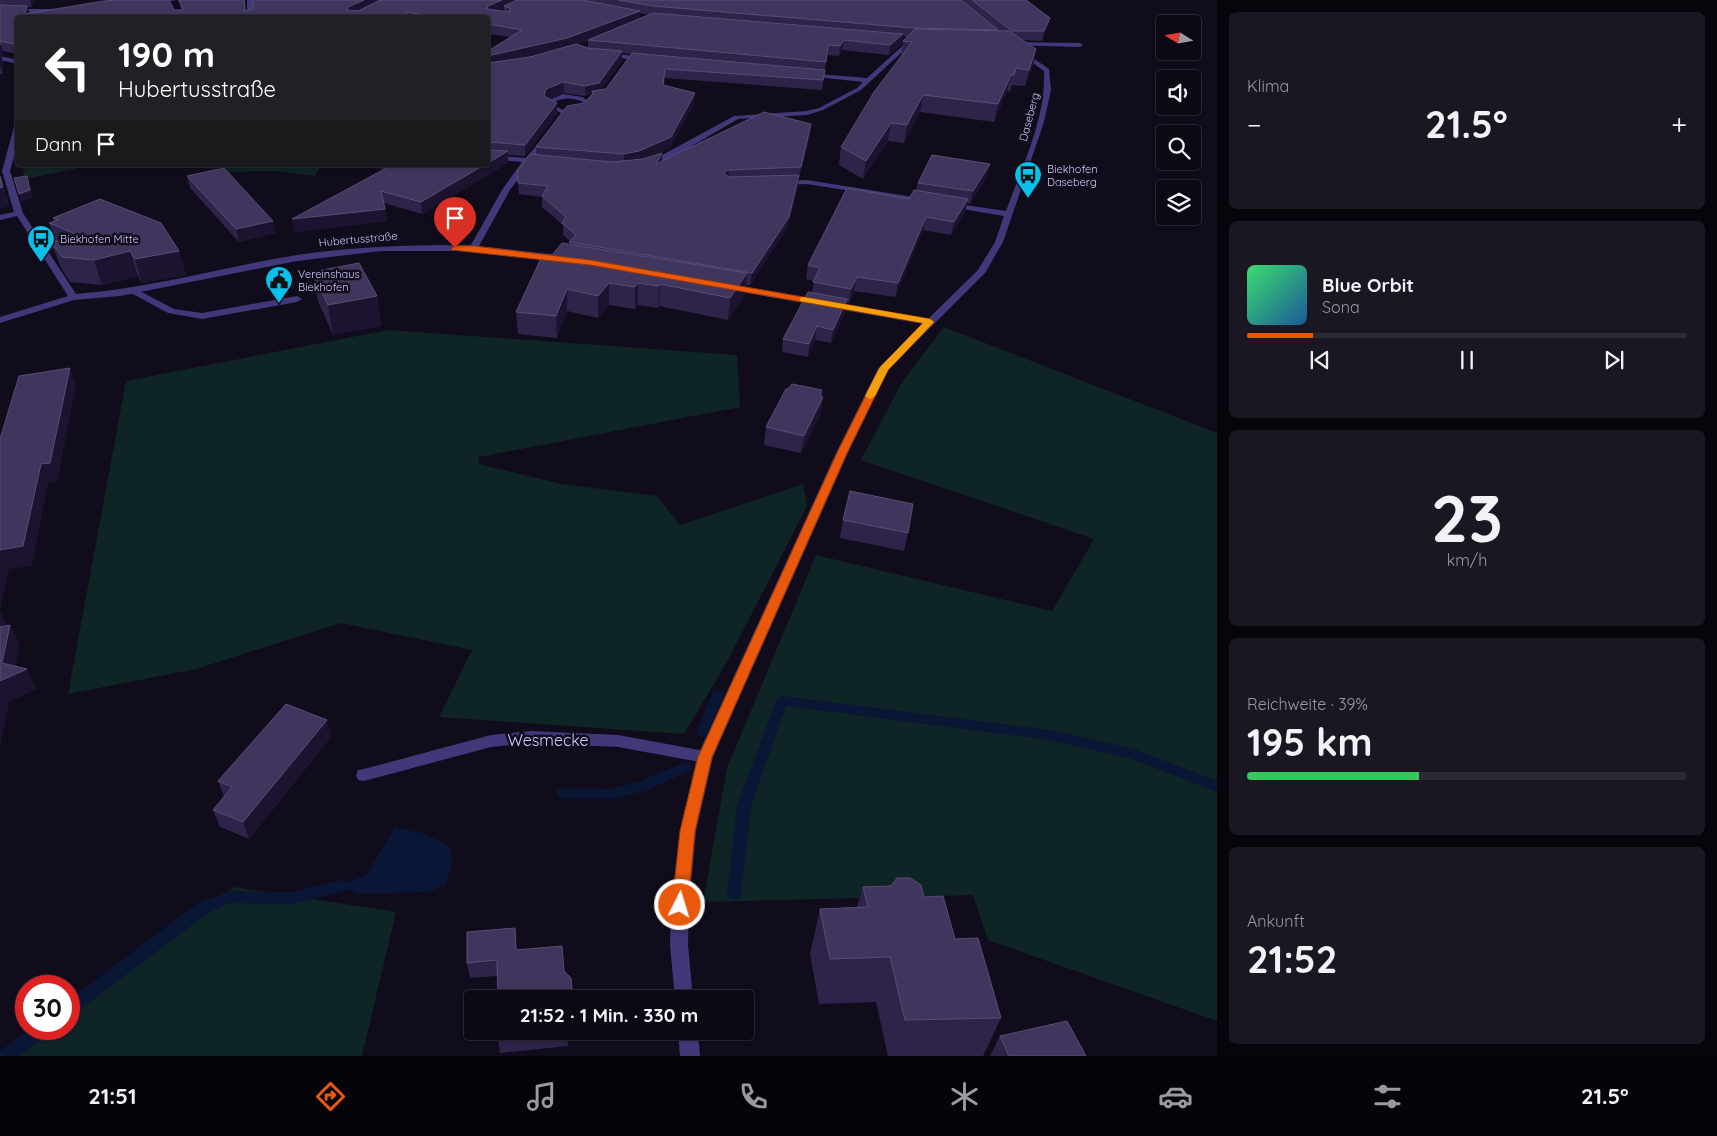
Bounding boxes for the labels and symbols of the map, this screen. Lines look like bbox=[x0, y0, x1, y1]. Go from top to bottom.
north arrow bbox=[1156, 15, 1201, 60]
street label: Daseberg bbox=[1016, 91, 1042, 143]
bus stop icon: Biekhofen Daseberg bbox=[1013, 160, 1043, 199]
place label: Biekhofen Daseberg bbox=[1047, 162, 1098, 189]
pin bbox=[434, 197, 476, 248]
bus stop icon: Biekhofen Mitte bbox=[26, 224, 56, 263]
street label: Hubertusstraße bbox=[318, 229, 398, 249]
place label: Biekhofen Mitte bbox=[60, 232, 139, 246]
public building icon: Vereinshaus Biekhofen bbox=[264, 265, 294, 304]
place label: Vereinshaus Biekhofen bbox=[298, 267, 360, 294]
street label: Wesmecke bbox=[508, 730, 588, 750]
position arrow bbox=[653, 878, 705, 930]
speed limit sign: 30 bbox=[15, 975, 80, 1040]

